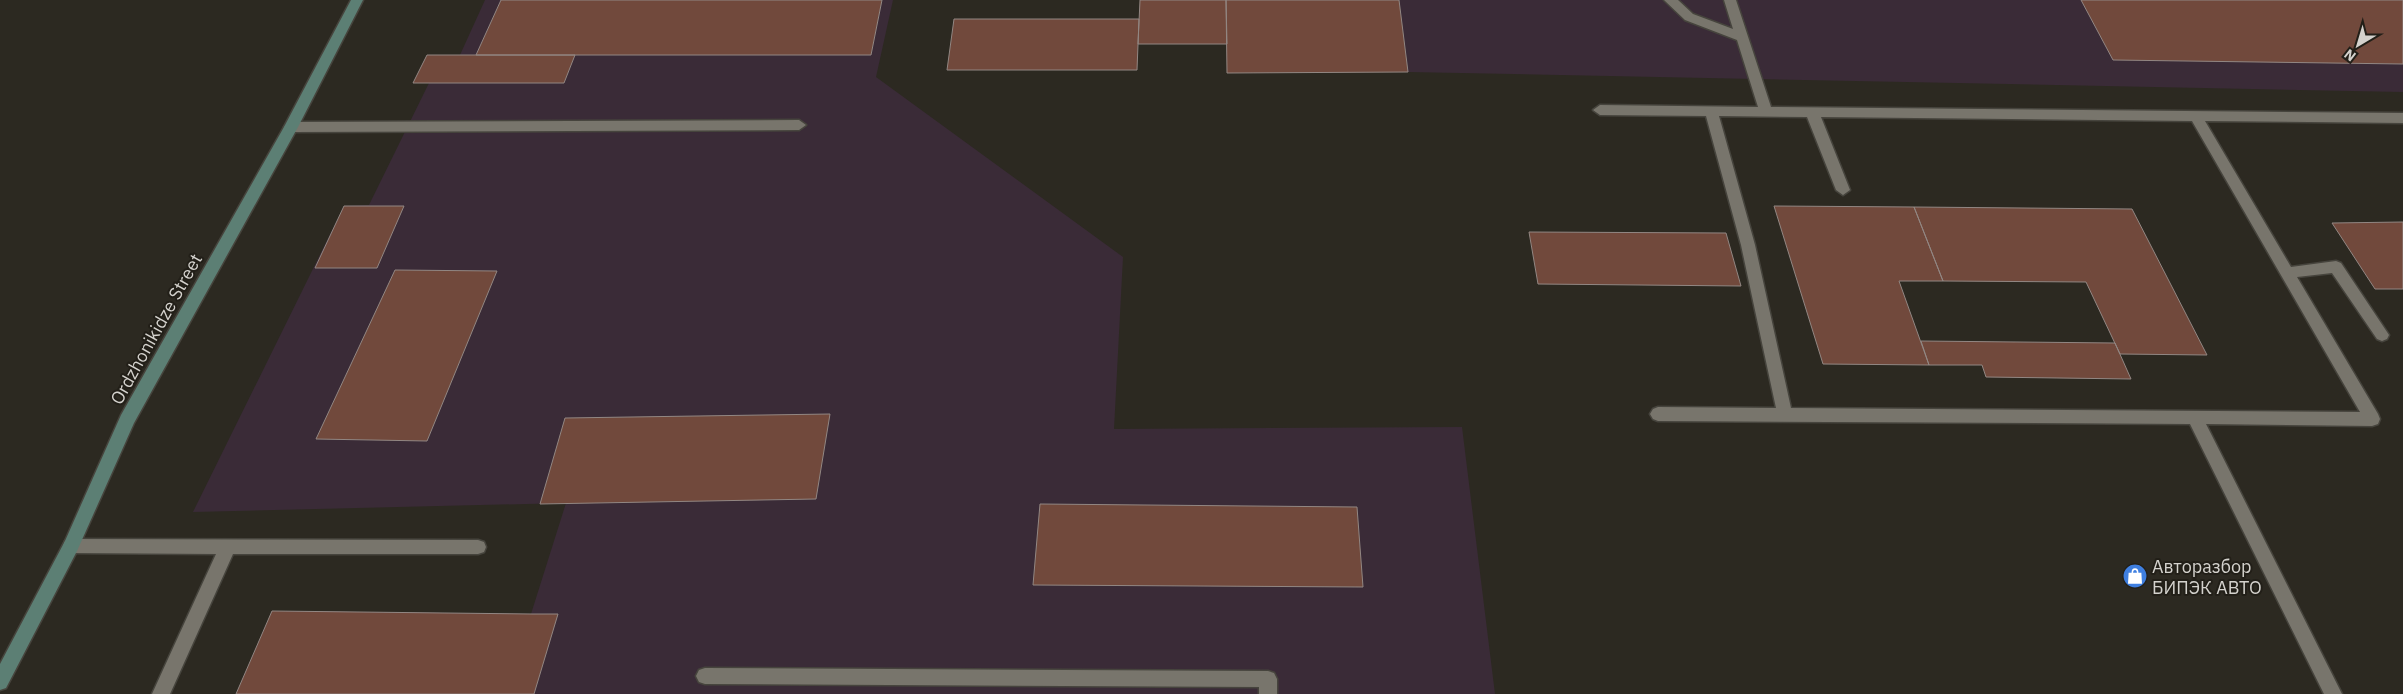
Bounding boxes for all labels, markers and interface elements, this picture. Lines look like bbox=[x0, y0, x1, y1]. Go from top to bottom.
north arrow bbox=[2333, 20, 2383, 70]
text: N bbox=[2340, 45, 2360, 65]
street label: Ordzhonikidze Street bbox=[105, 249, 207, 409]
place label: Авторазбор БИПЭК АВТО bbox=[2152, 555, 2262, 599]
shop icon: Авторазбор БИПЭК АВТО bbox=[2122, 563, 2148, 589]

